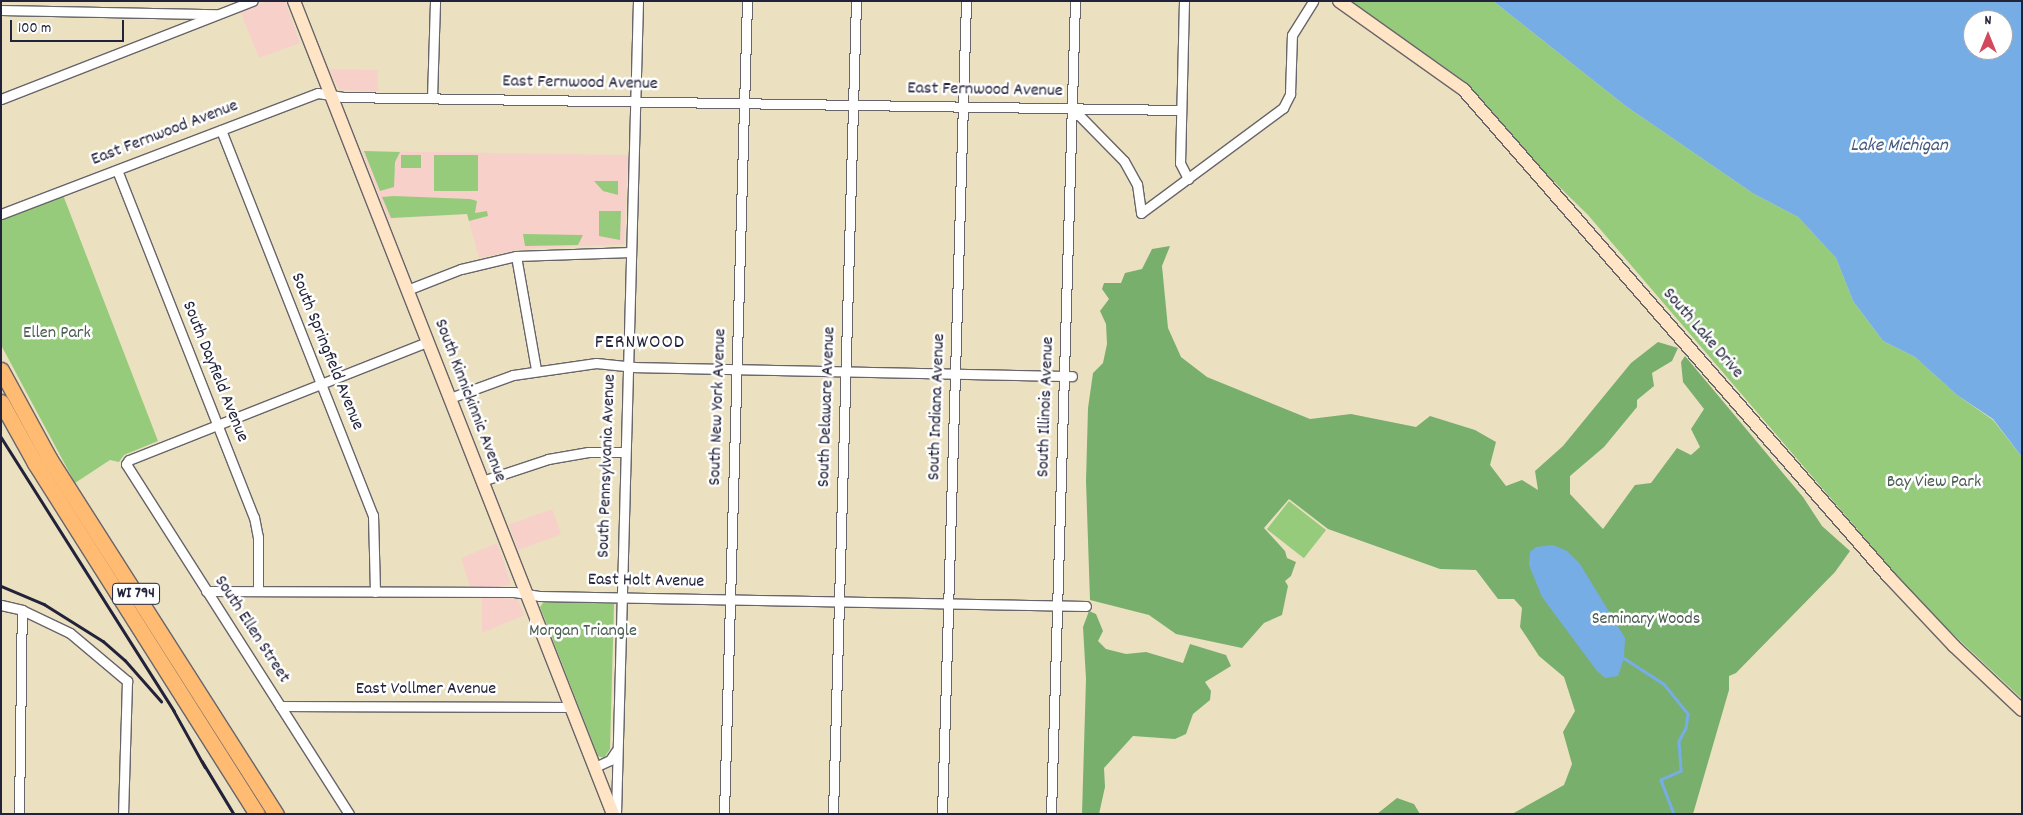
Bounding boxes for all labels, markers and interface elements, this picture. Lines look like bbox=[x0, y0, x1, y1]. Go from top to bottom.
scale bar bbox=[12, 10, 126, 42]
north arrow bbox=[1963, 10, 2013, 60]
text: N bbox=[1985, 11, 1991, 31]
text: 100 m bbox=[18, 18, 51, 40]
street label: East Fernwood Avenue bbox=[502, 72, 658, 96]
street label: East Fernwood Avenue bbox=[907, 79, 1063, 103]
street label: East Fernwood Avenue bbox=[89, 96, 241, 172]
water label: Lake Michigan bbox=[1850, 136, 1948, 158]
street label: South Springfield Avenue bbox=[285, 270, 367, 434]
street label: South Lake Drive bbox=[1657, 284, 1747, 384]
street label: South Dayfield Avenue bbox=[176, 298, 252, 446]
street label: South Kinnickinnic Avenue bbox=[428, 317, 510, 485]
park label: Ellen Park bbox=[23, 323, 91, 345]
street label: South Delaware Avenue bbox=[814, 326, 842, 488]
street label: South New York Avenue bbox=[705, 328, 733, 486]
district label: FERNWOOD bbox=[594, 331, 686, 355]
street label: South Indiana Avenue bbox=[925, 333, 951, 481]
street label: South Illinois Avenue bbox=[1034, 336, 1060, 478]
street label: South Pennsylvania Avenue bbox=[594, 374, 622, 558]
park label: Bay View Park bbox=[1887, 472, 1981, 494]
street label: East Holt Avenue bbox=[588, 570, 704, 594]
street label: South Ellen Street bbox=[208, 572, 294, 688]
road number: WI 794 bbox=[111, 580, 161, 608]
park label: Seminary Woods bbox=[1592, 609, 1700, 631]
park label: Morgan Triangle bbox=[529, 621, 637, 643]
street label: East Vollmer Avenue bbox=[356, 679, 496, 701]

